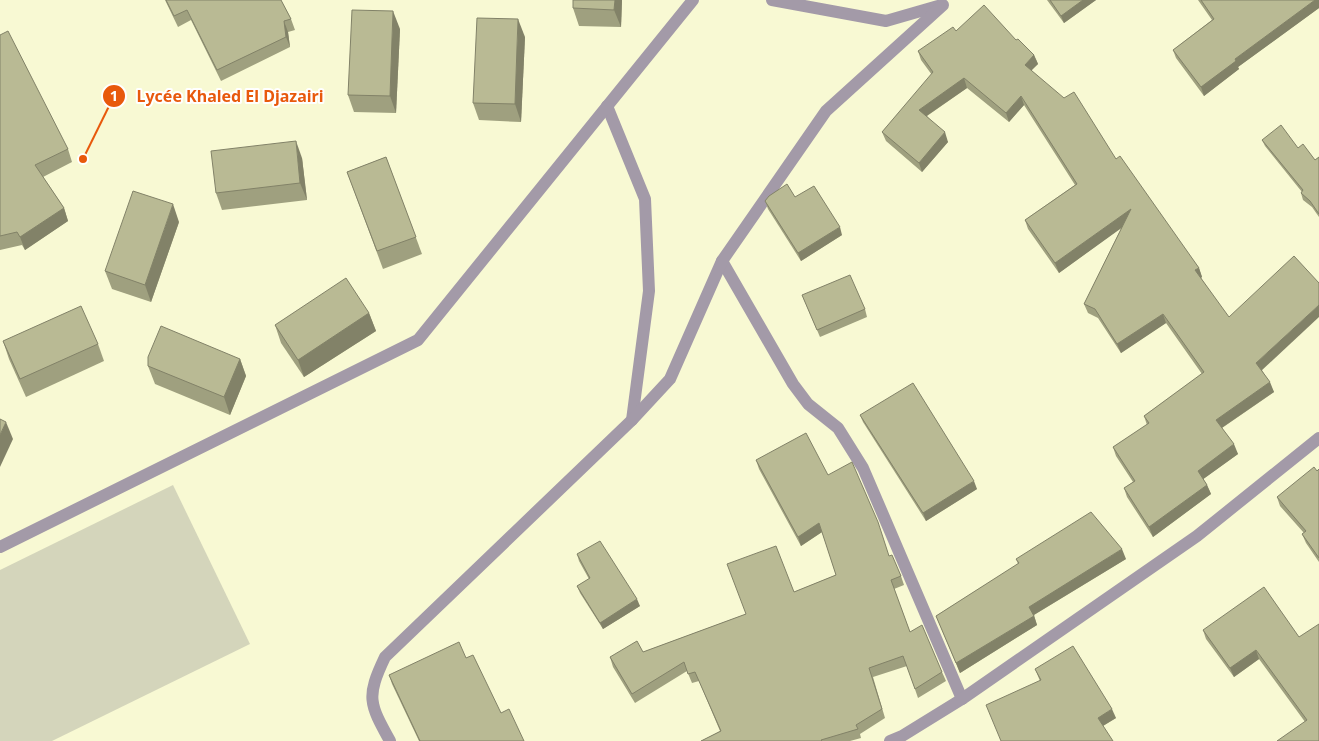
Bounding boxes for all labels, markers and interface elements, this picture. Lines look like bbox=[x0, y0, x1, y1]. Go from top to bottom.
callout: Lycée Khaled El Djazairi bbox=[101, 80, 333, 111]
text: 1 bbox=[110, 85, 118, 105]
text: Lycée Khaled El Djazairi bbox=[137, 85, 323, 107]

